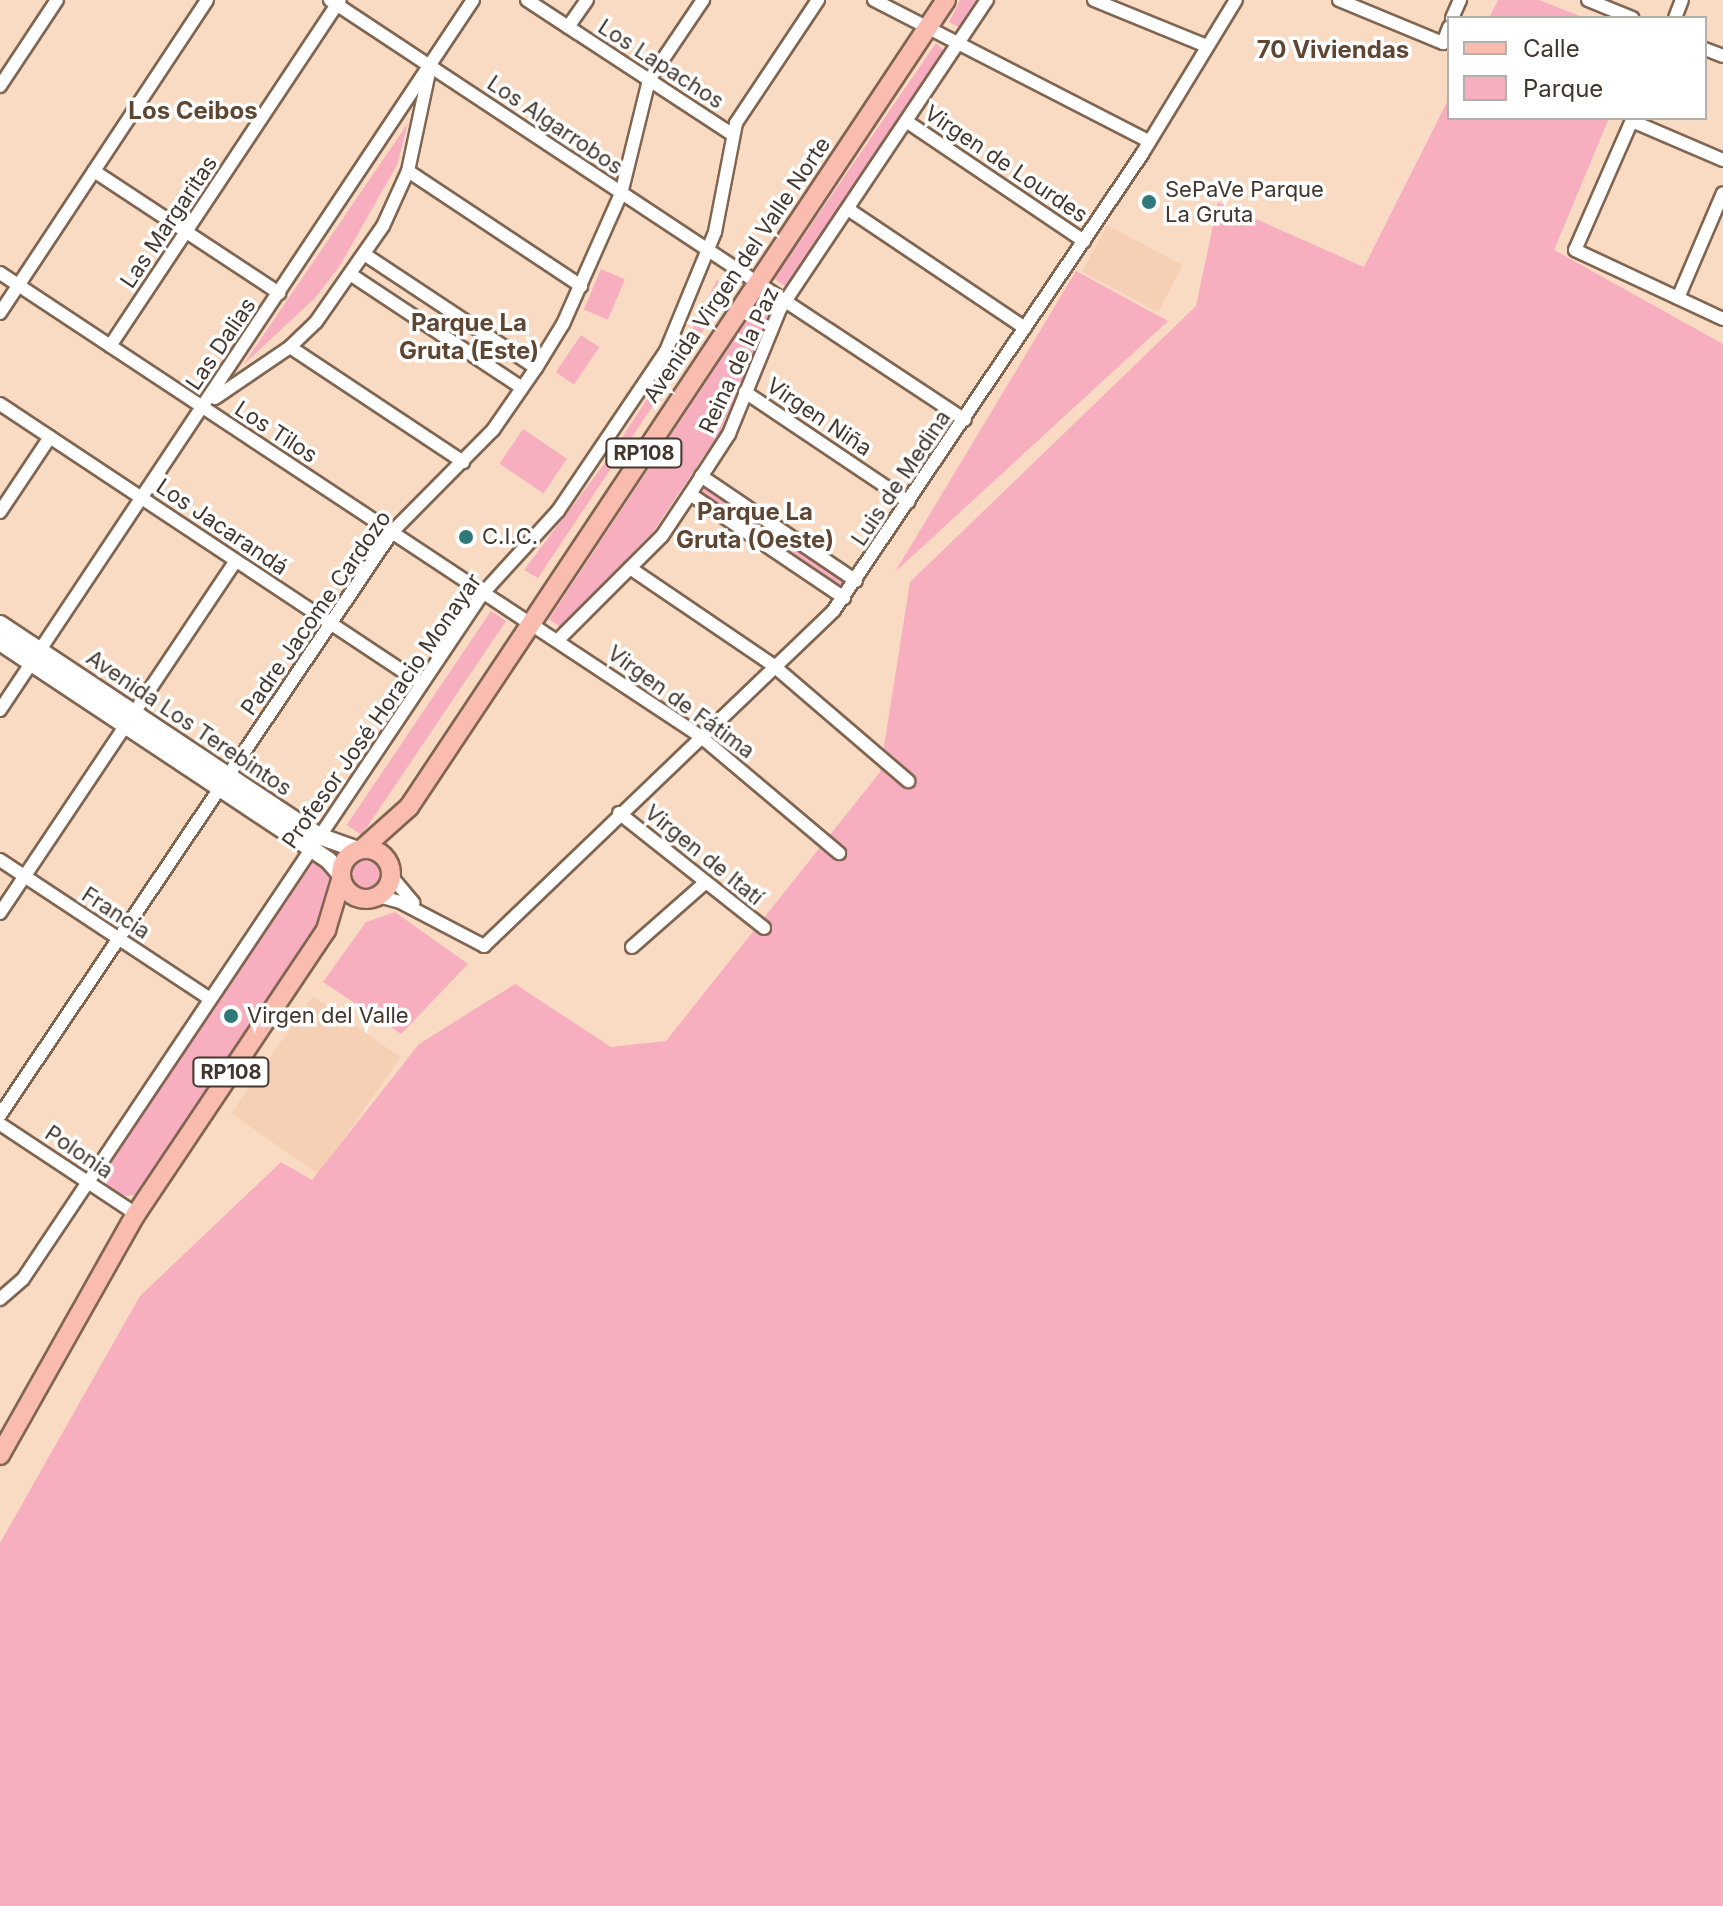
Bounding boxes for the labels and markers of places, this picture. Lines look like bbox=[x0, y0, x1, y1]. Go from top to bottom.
place label: SePaVe Parque La Gruta bbox=[1165, 176, 1324, 228]
marker: SePaVe Parque La Gruta bbox=[1140, 193, 1158, 211]
place label: C.I.C. bbox=[482, 524, 538, 550]
marker: C.I.C. bbox=[457, 528, 475, 546]
place label: Virgen del Valle bbox=[247, 1003, 409, 1029]
marker: Virgen del Valle bbox=[222, 1007, 240, 1025]

